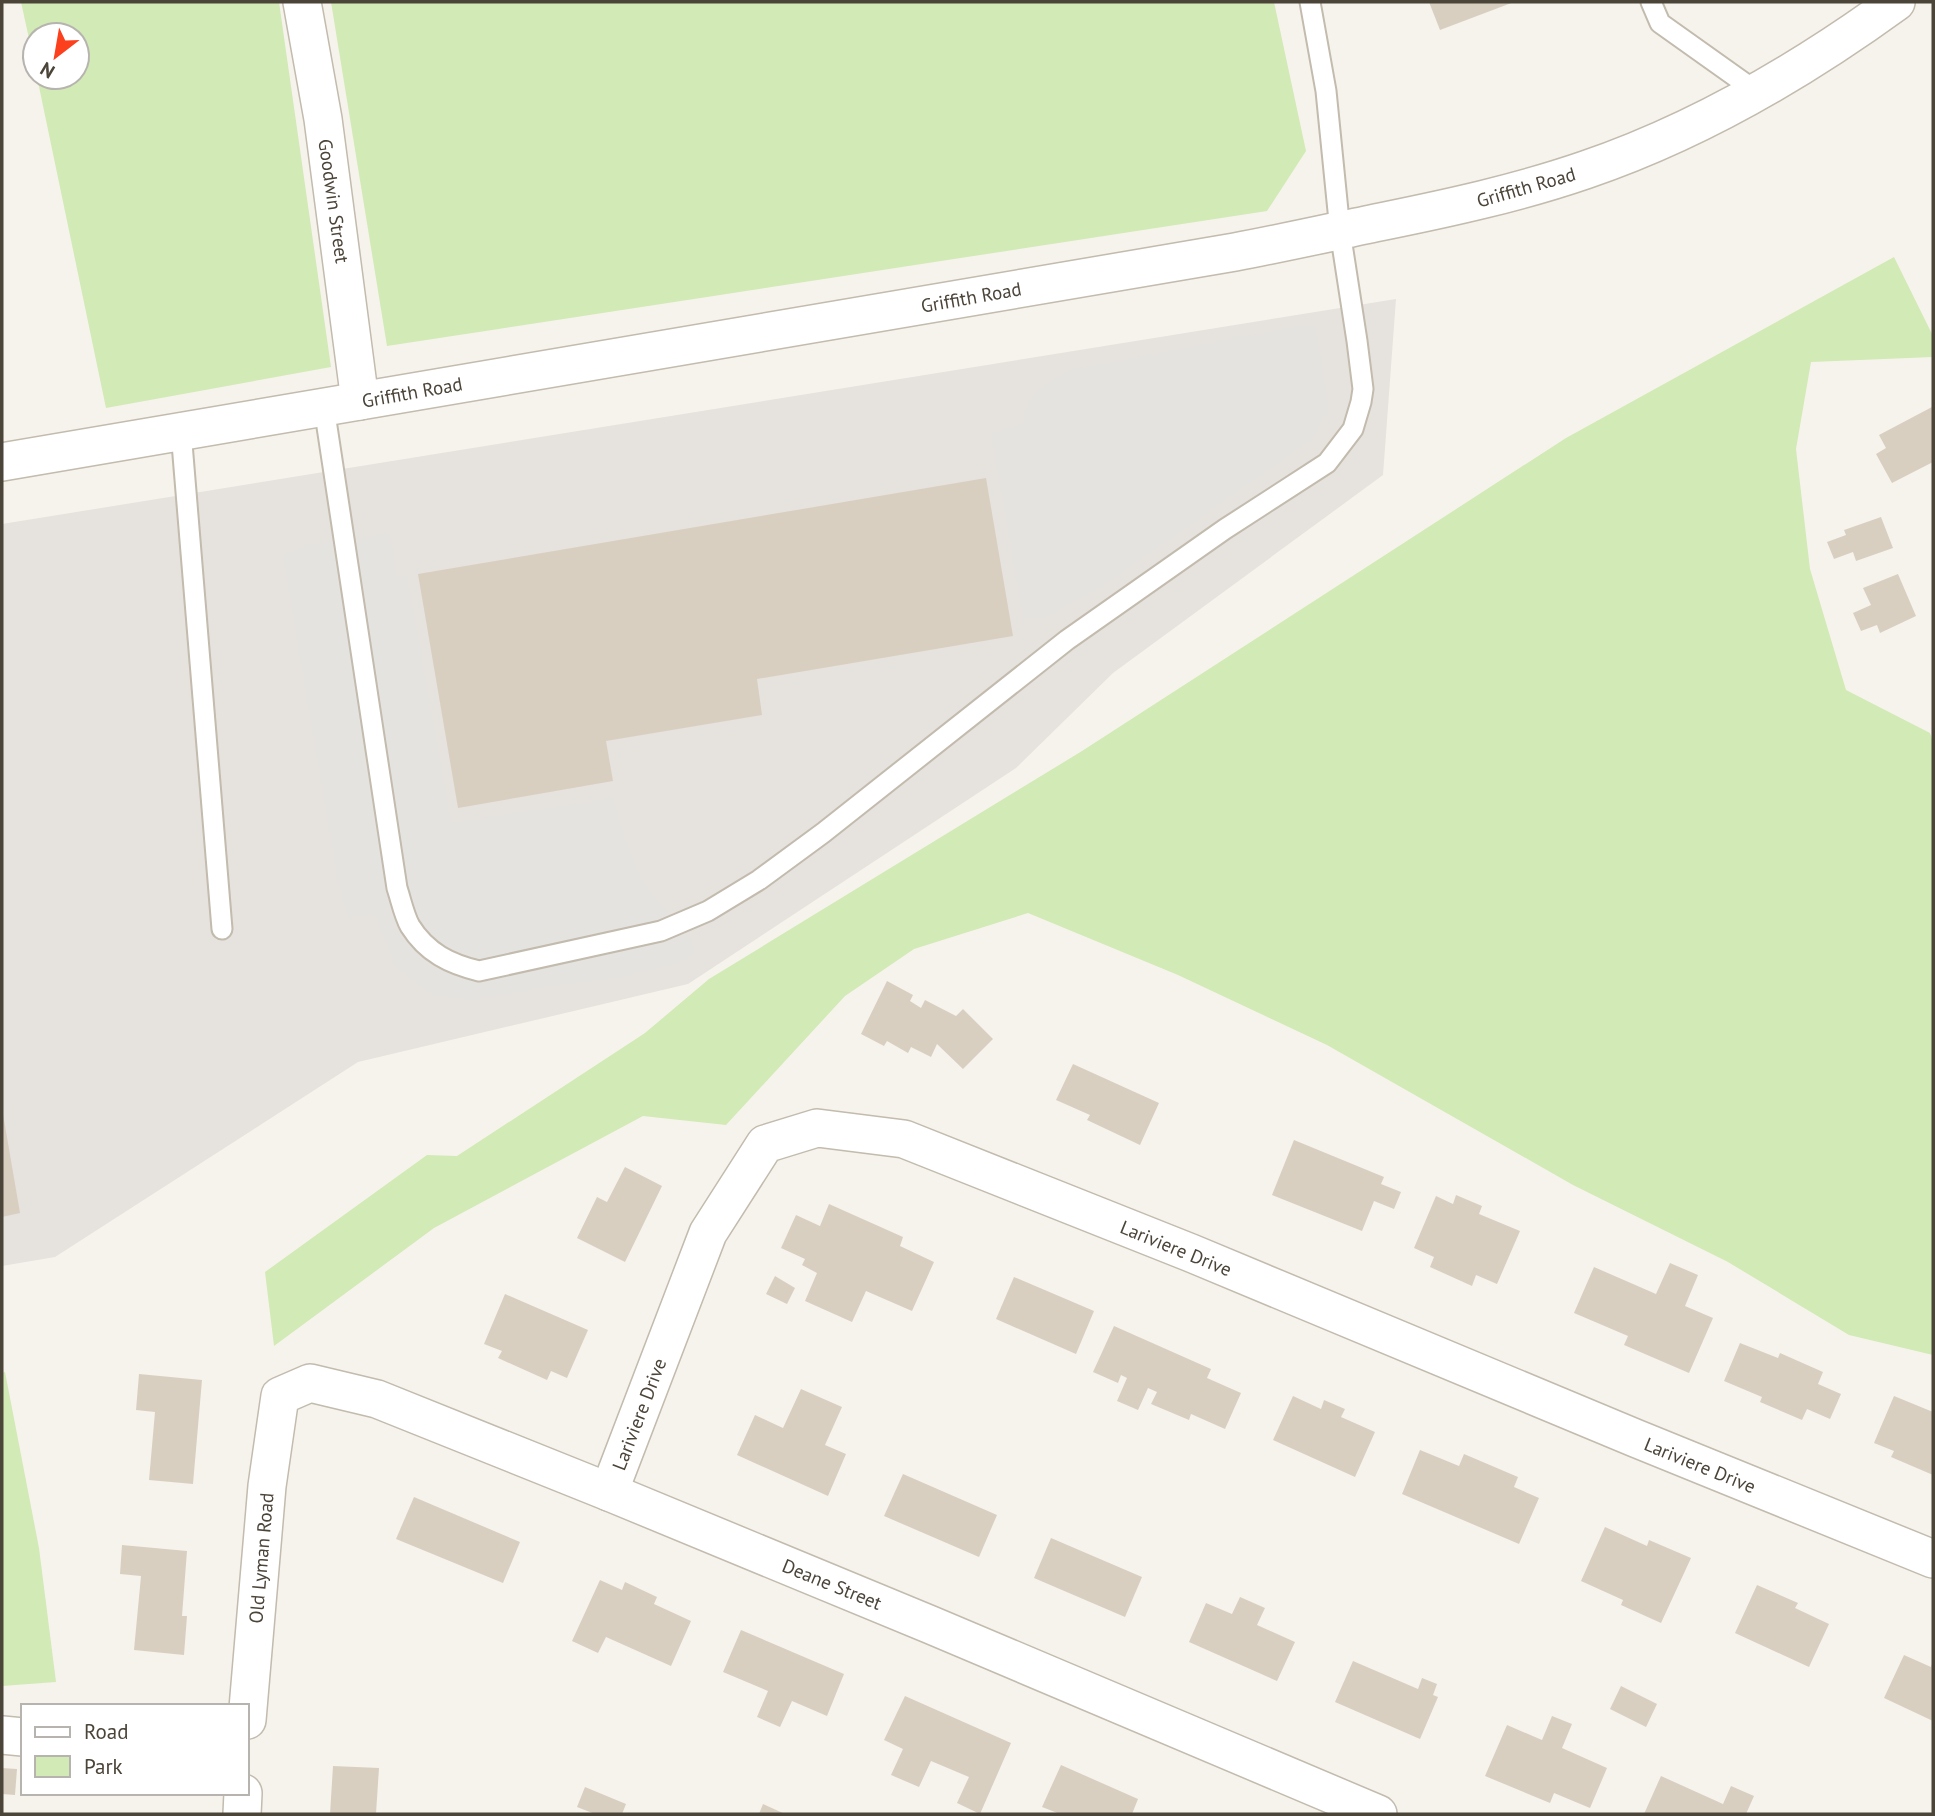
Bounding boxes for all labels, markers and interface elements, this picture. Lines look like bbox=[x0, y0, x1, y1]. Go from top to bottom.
north arrow bbox=[21, 21, 91, 91]
text: N bbox=[36, 57, 59, 84]
street label: Goodwin Street bbox=[313, 137, 355, 265]
street label: Griffith Road bbox=[1474, 161, 1578, 213]
street label: Griffith Road bbox=[919, 276, 1023, 318]
street label: Griffith Road bbox=[360, 371, 464, 413]
street label: Lariviere Drive bbox=[1117, 1215, 1235, 1281]
street label: Lariviere Drive bbox=[607, 1355, 671, 1473]
street label: Lariviere Drive bbox=[1641, 1432, 1759, 1498]
street label: Old Lyman Road bbox=[243, 1492, 279, 1624]
street label: Deane Street bbox=[779, 1553, 886, 1615]
legend bbox=[21, 1704, 248, 1795]
text: Road bbox=[84, 1718, 128, 1745]
text: Park bbox=[84, 1753, 123, 1780]

